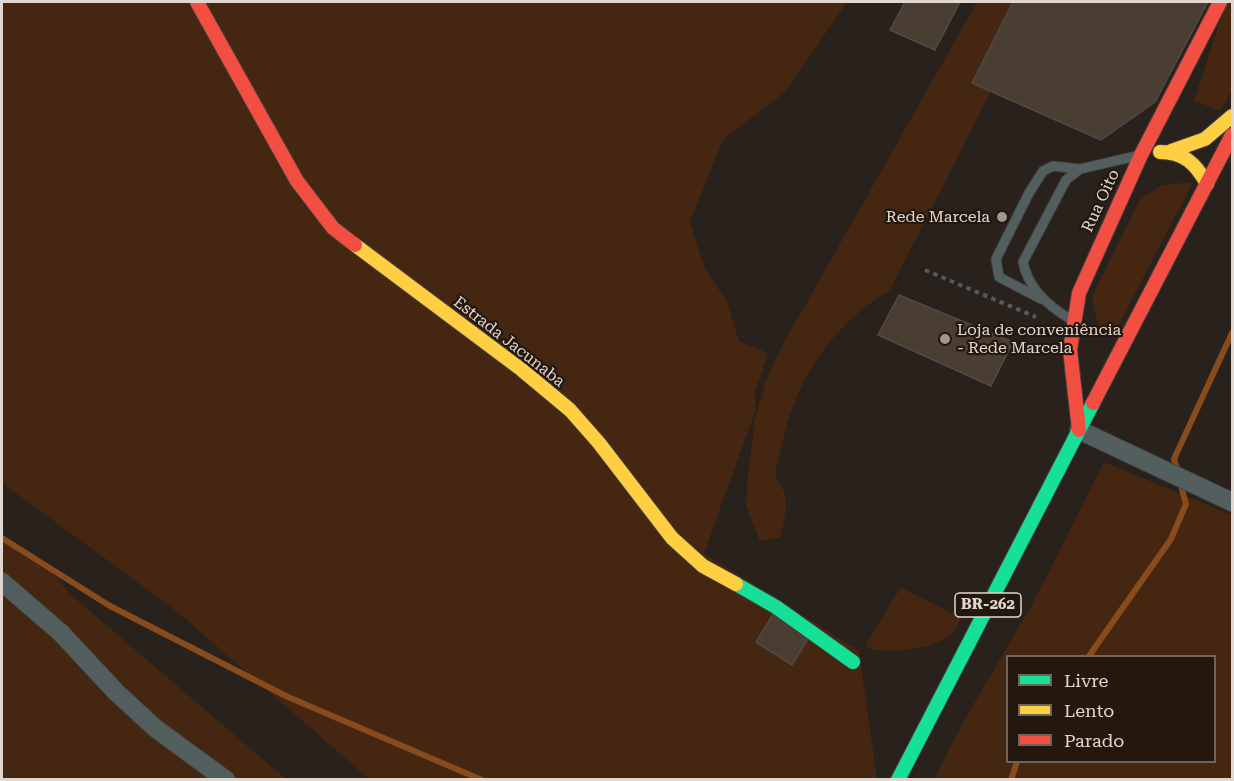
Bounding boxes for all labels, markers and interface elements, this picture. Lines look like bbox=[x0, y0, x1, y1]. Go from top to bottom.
street label: Rua Oito bbox=[1078, 167, 1124, 235]
place label: Rede Marcela bbox=[886, 207, 990, 227]
marker: Rede Marcela bbox=[995, 210, 1009, 224]
street label: Estrada Jacunaba bbox=[450, 293, 568, 391]
place label: Loja de conveniência - Rede Marcela bbox=[957, 320, 1121, 358]
marker: Loja de conveniência - Rede Marcela bbox=[938, 332, 952, 346]
road number: BR-262 bbox=[955, 593, 1021, 617]
legend bbox=[1006, 655, 1216, 763]
text: Livre bbox=[1064, 670, 1108, 691]
text: Lento bbox=[1064, 700, 1114, 721]
text: Parado bbox=[1064, 730, 1124, 751]

